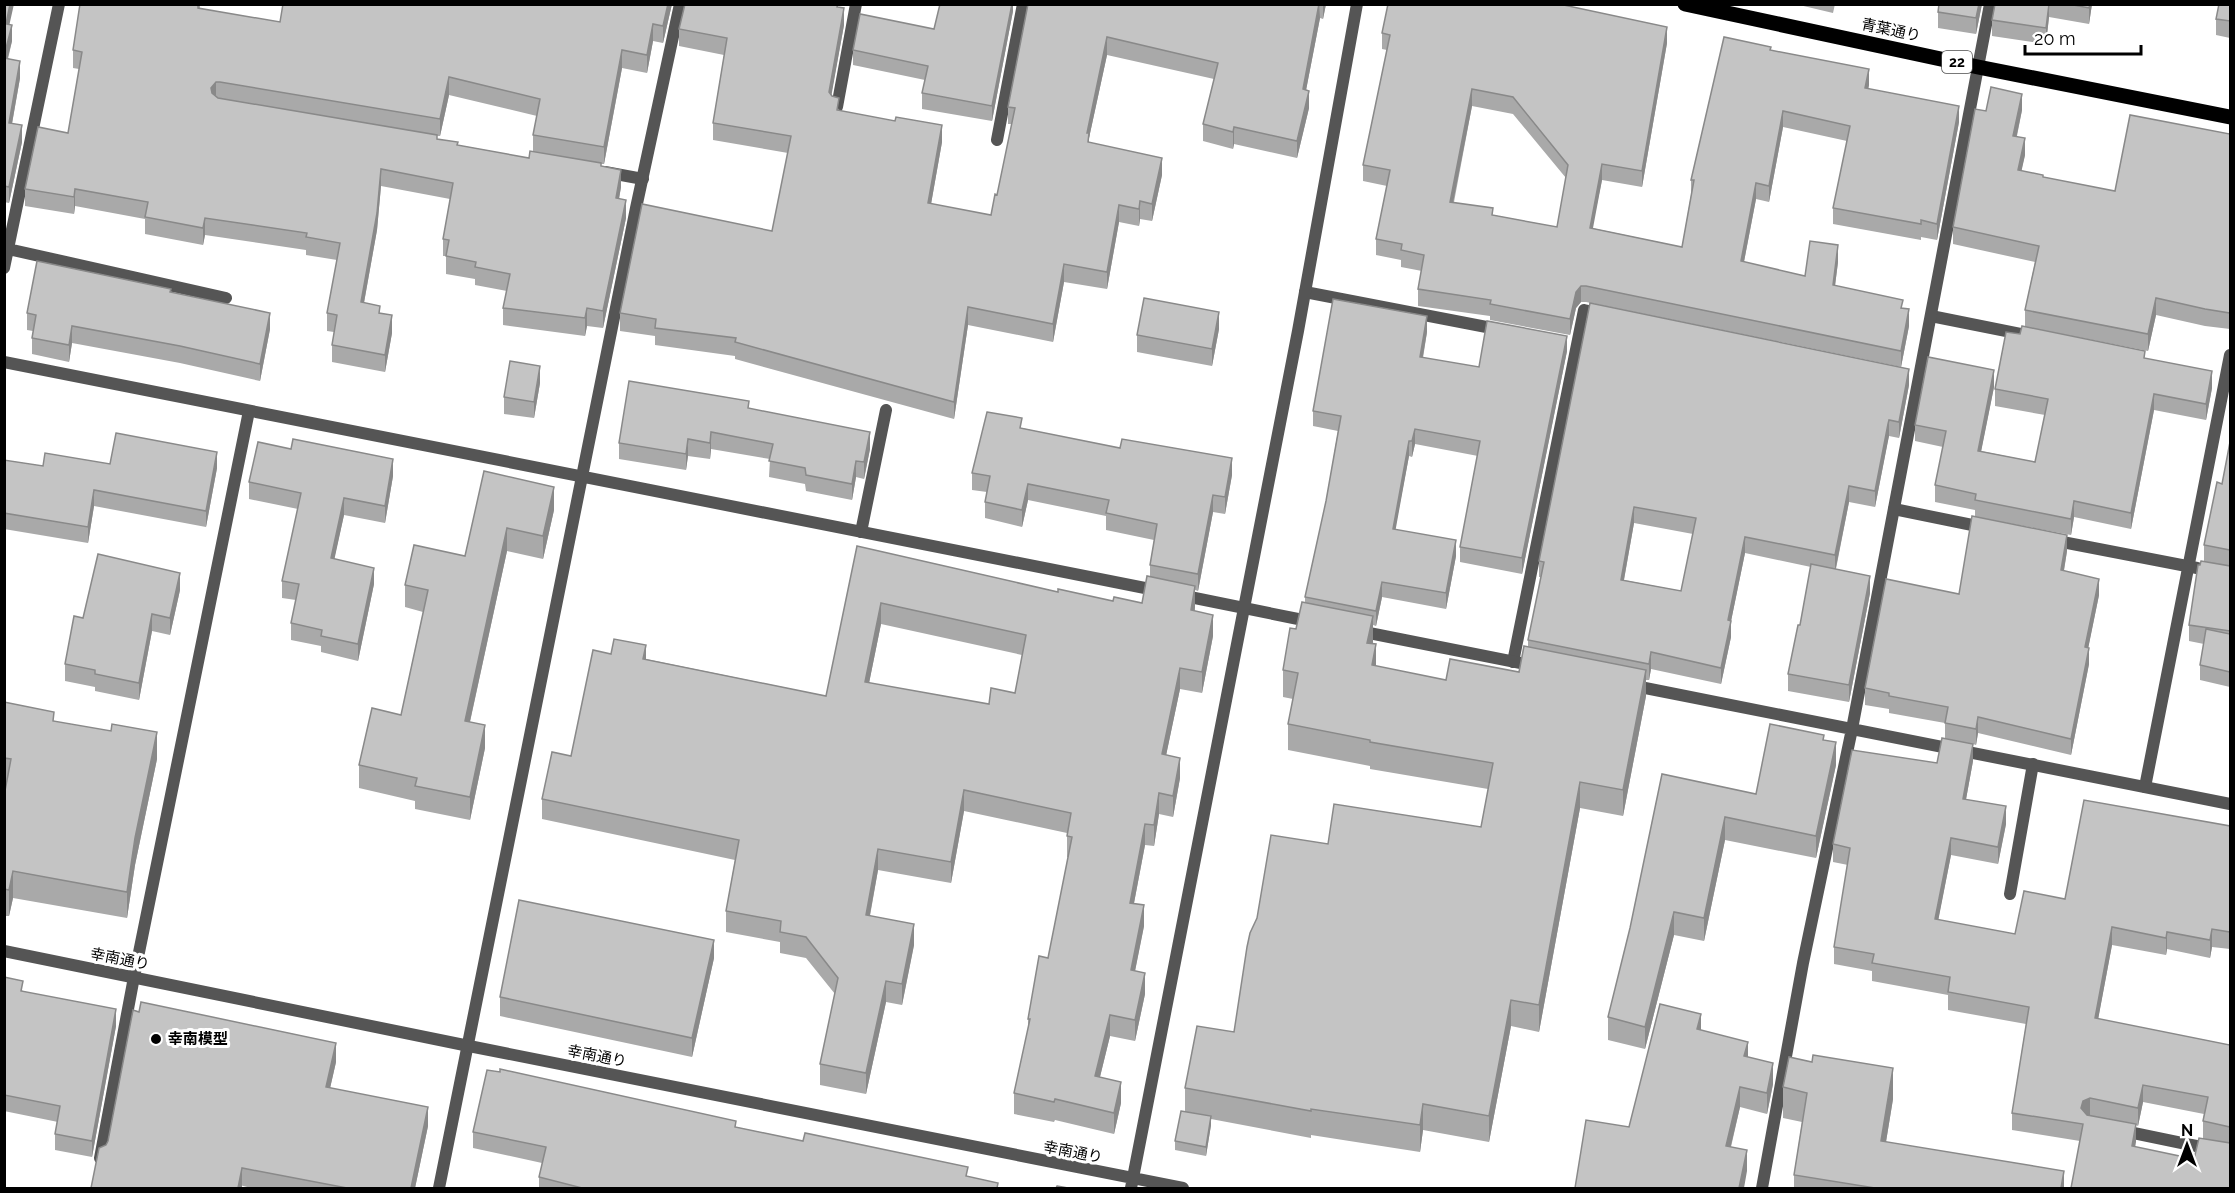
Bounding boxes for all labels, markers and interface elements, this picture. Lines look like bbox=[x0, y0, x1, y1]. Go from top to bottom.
street label: 青葉通り bbox=[1860, 15, 1922, 45]
scale bar bbox=[2025, 18, 2140, 56]
text: 20 m bbox=[2034, 28, 2076, 49]
road number: 22 bbox=[1942, 51, 1972, 73]
street label: 幸南通り bbox=[89, 944, 151, 974]
place label: 幸南模型 bbox=[168, 1030, 228, 1048]
marker: 幸南模型 bbox=[149, 1032, 163, 1046]
street label: 幸南通り bbox=[566, 1041, 628, 1071]
north arrow bbox=[2157, 1115, 2217, 1175]
text: N bbox=[2181, 1121, 2193, 1140]
street label: 幸南通り bbox=[1042, 1137, 1104, 1167]

